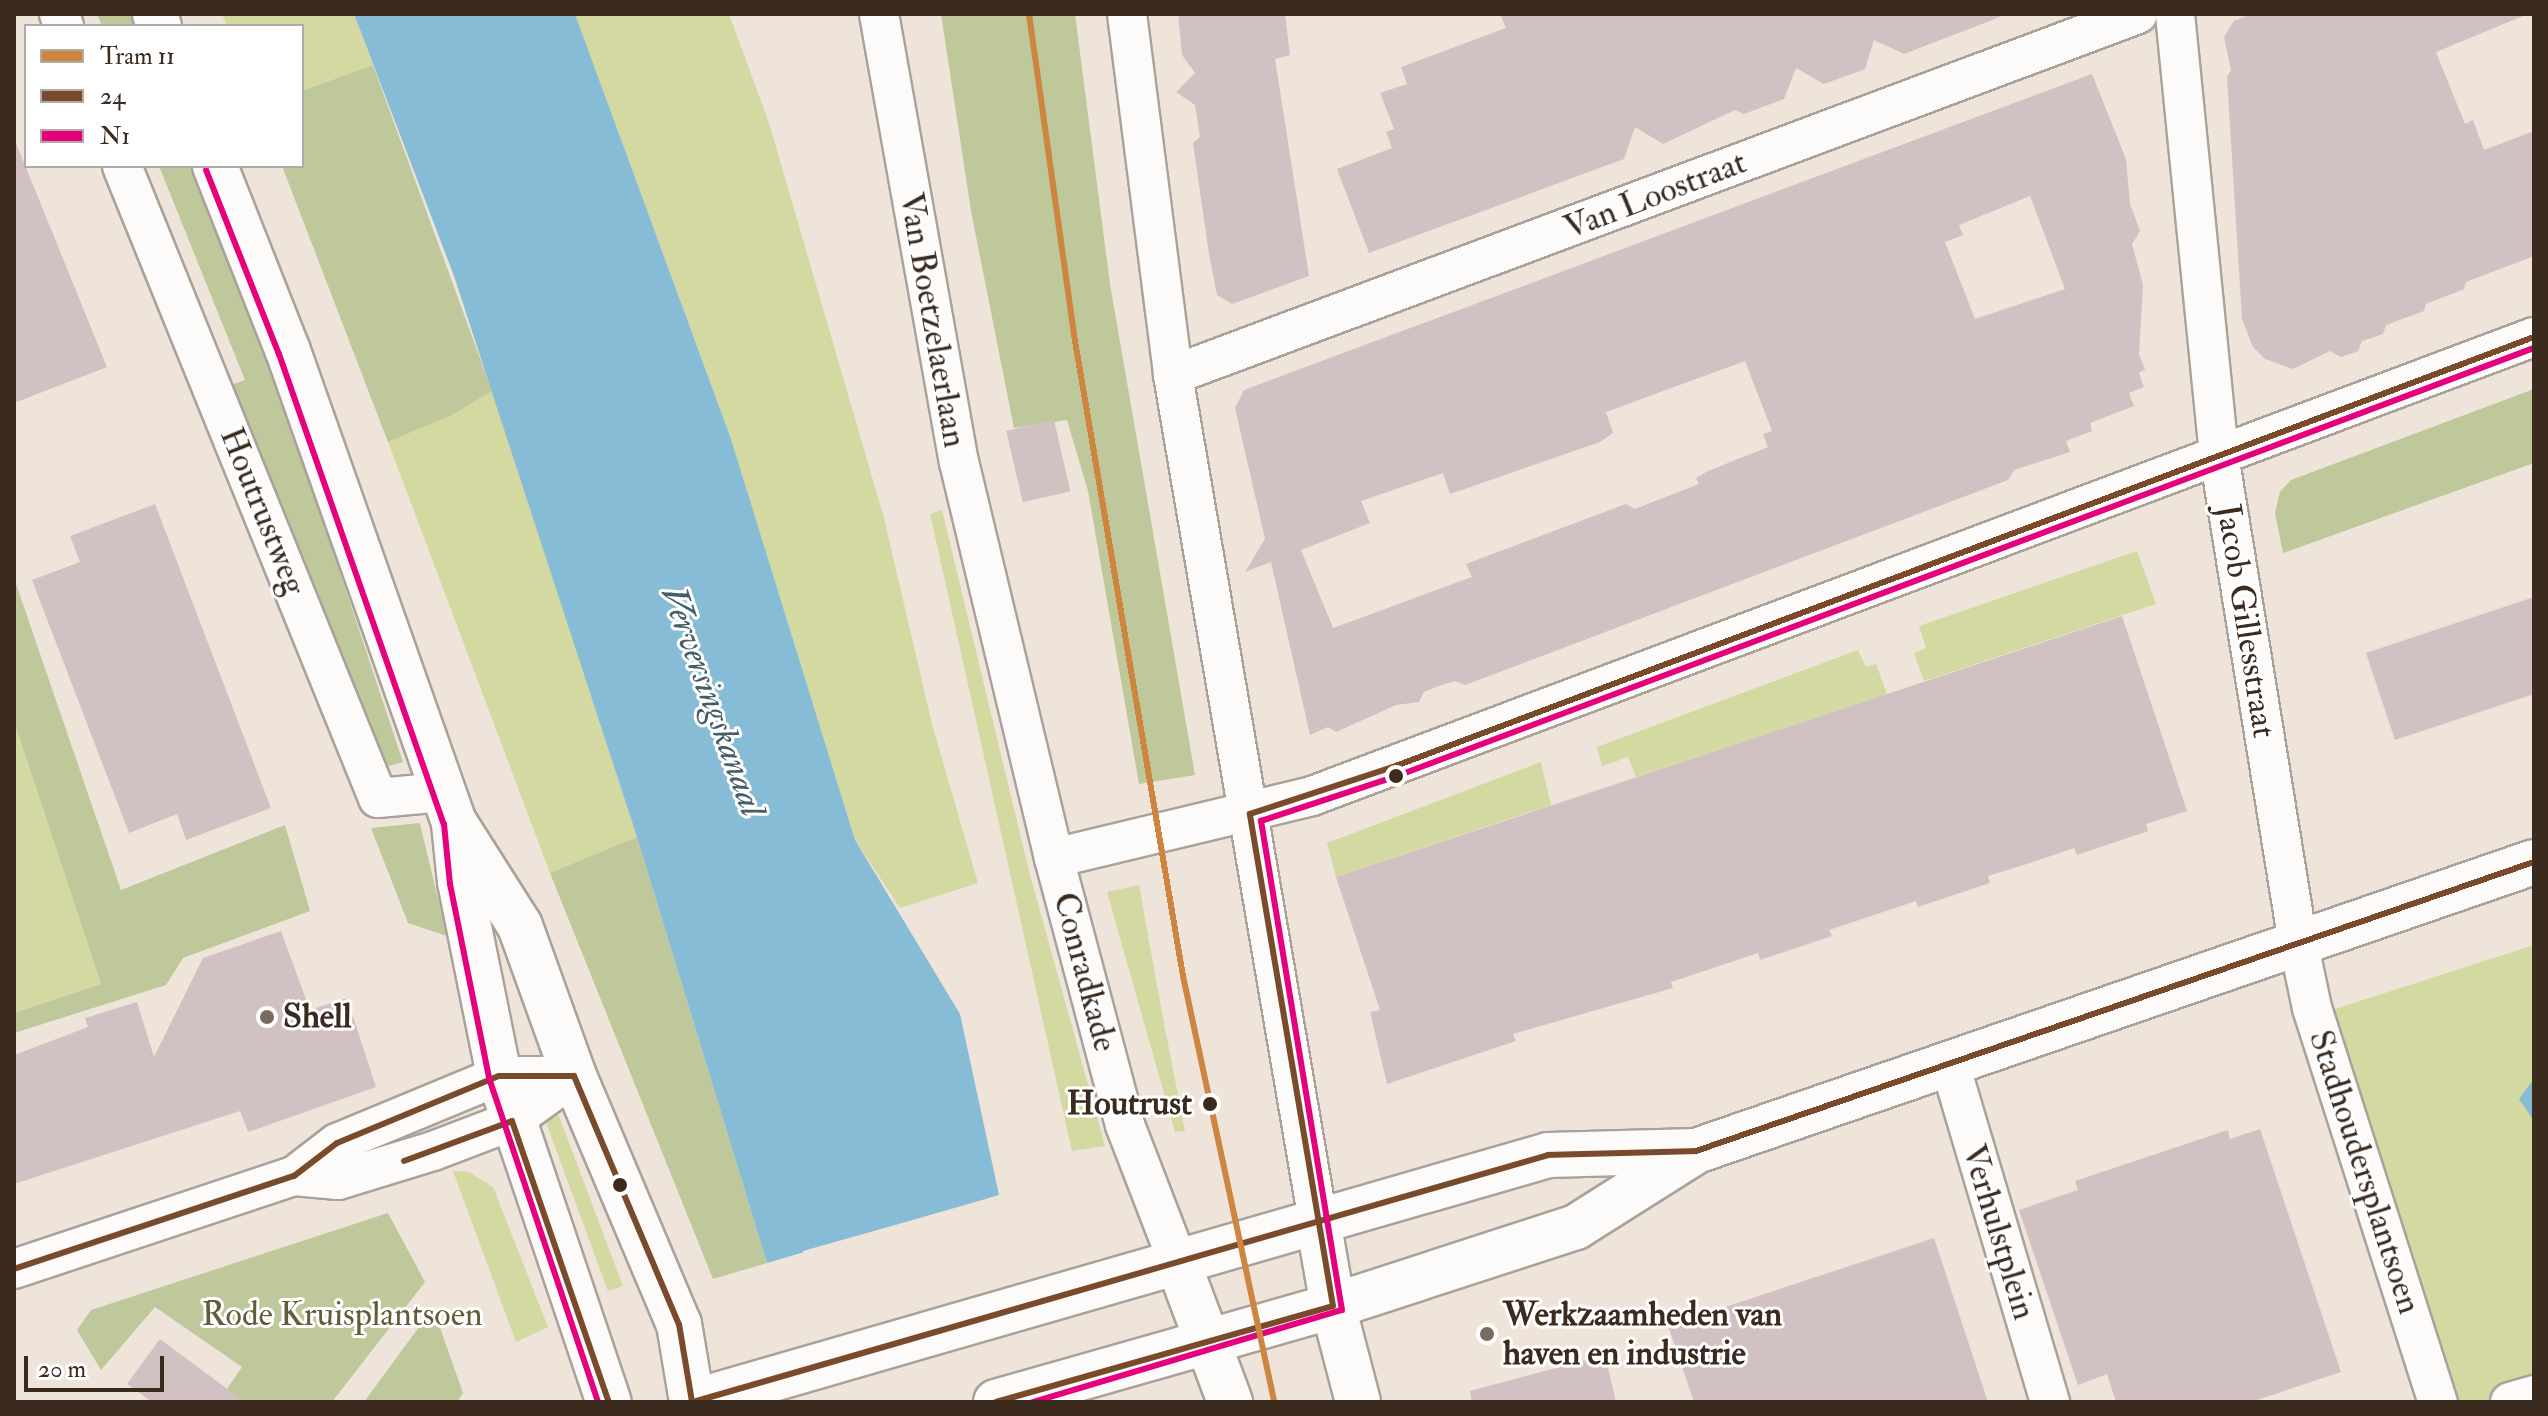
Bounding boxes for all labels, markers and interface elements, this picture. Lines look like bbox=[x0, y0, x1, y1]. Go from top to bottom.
legend bbox=[24, 24, 304, 168]
text: Tram 11 bbox=[100, 41, 175, 72]
text: 24 bbox=[100, 81, 125, 112]
text: N1 bbox=[100, 121, 130, 152]
street label: Van Loostraat bbox=[1558, 142, 1752, 248]
street label: Van Boetzelaerlaan bbox=[891, 189, 975, 451]
street label: Houtrustweg bbox=[211, 421, 315, 601]
street label: Jacob Gillesstraat bbox=[2207, 501, 2285, 741]
water label: Verversingskanaal bbox=[651, 580, 775, 822]
unlabelled marker bbox=[1388, 768, 1404, 784]
street label: Conradkade bbox=[1044, 888, 1126, 1056]
place label: Shell bbox=[283, 997, 351, 1037]
marker: Shell bbox=[258, 1008, 276, 1026]
street label: Stadhoudersplantsoen bbox=[2300, 1025, 2430, 1319]
place label: Houtrust bbox=[1067, 1084, 1192, 1124]
marker: Houtrust bbox=[1199, 1093, 1221, 1115]
street label: Verhulstplein bbox=[1953, 1140, 2045, 1324]
unlabelled marker bbox=[612, 1177, 628, 1193]
place label: Werkzaamheden van haven en industrie bbox=[1503, 1294, 1782, 1374]
park label: Rode Kruisplantsoen bbox=[202, 1295, 482, 1335]
marker: Werkzaamheden van haven en industrie bbox=[1478, 1325, 1496, 1343]
scale bar bbox=[28, 1340, 168, 1390]
text: 20 m bbox=[38, 1354, 86, 1385]

